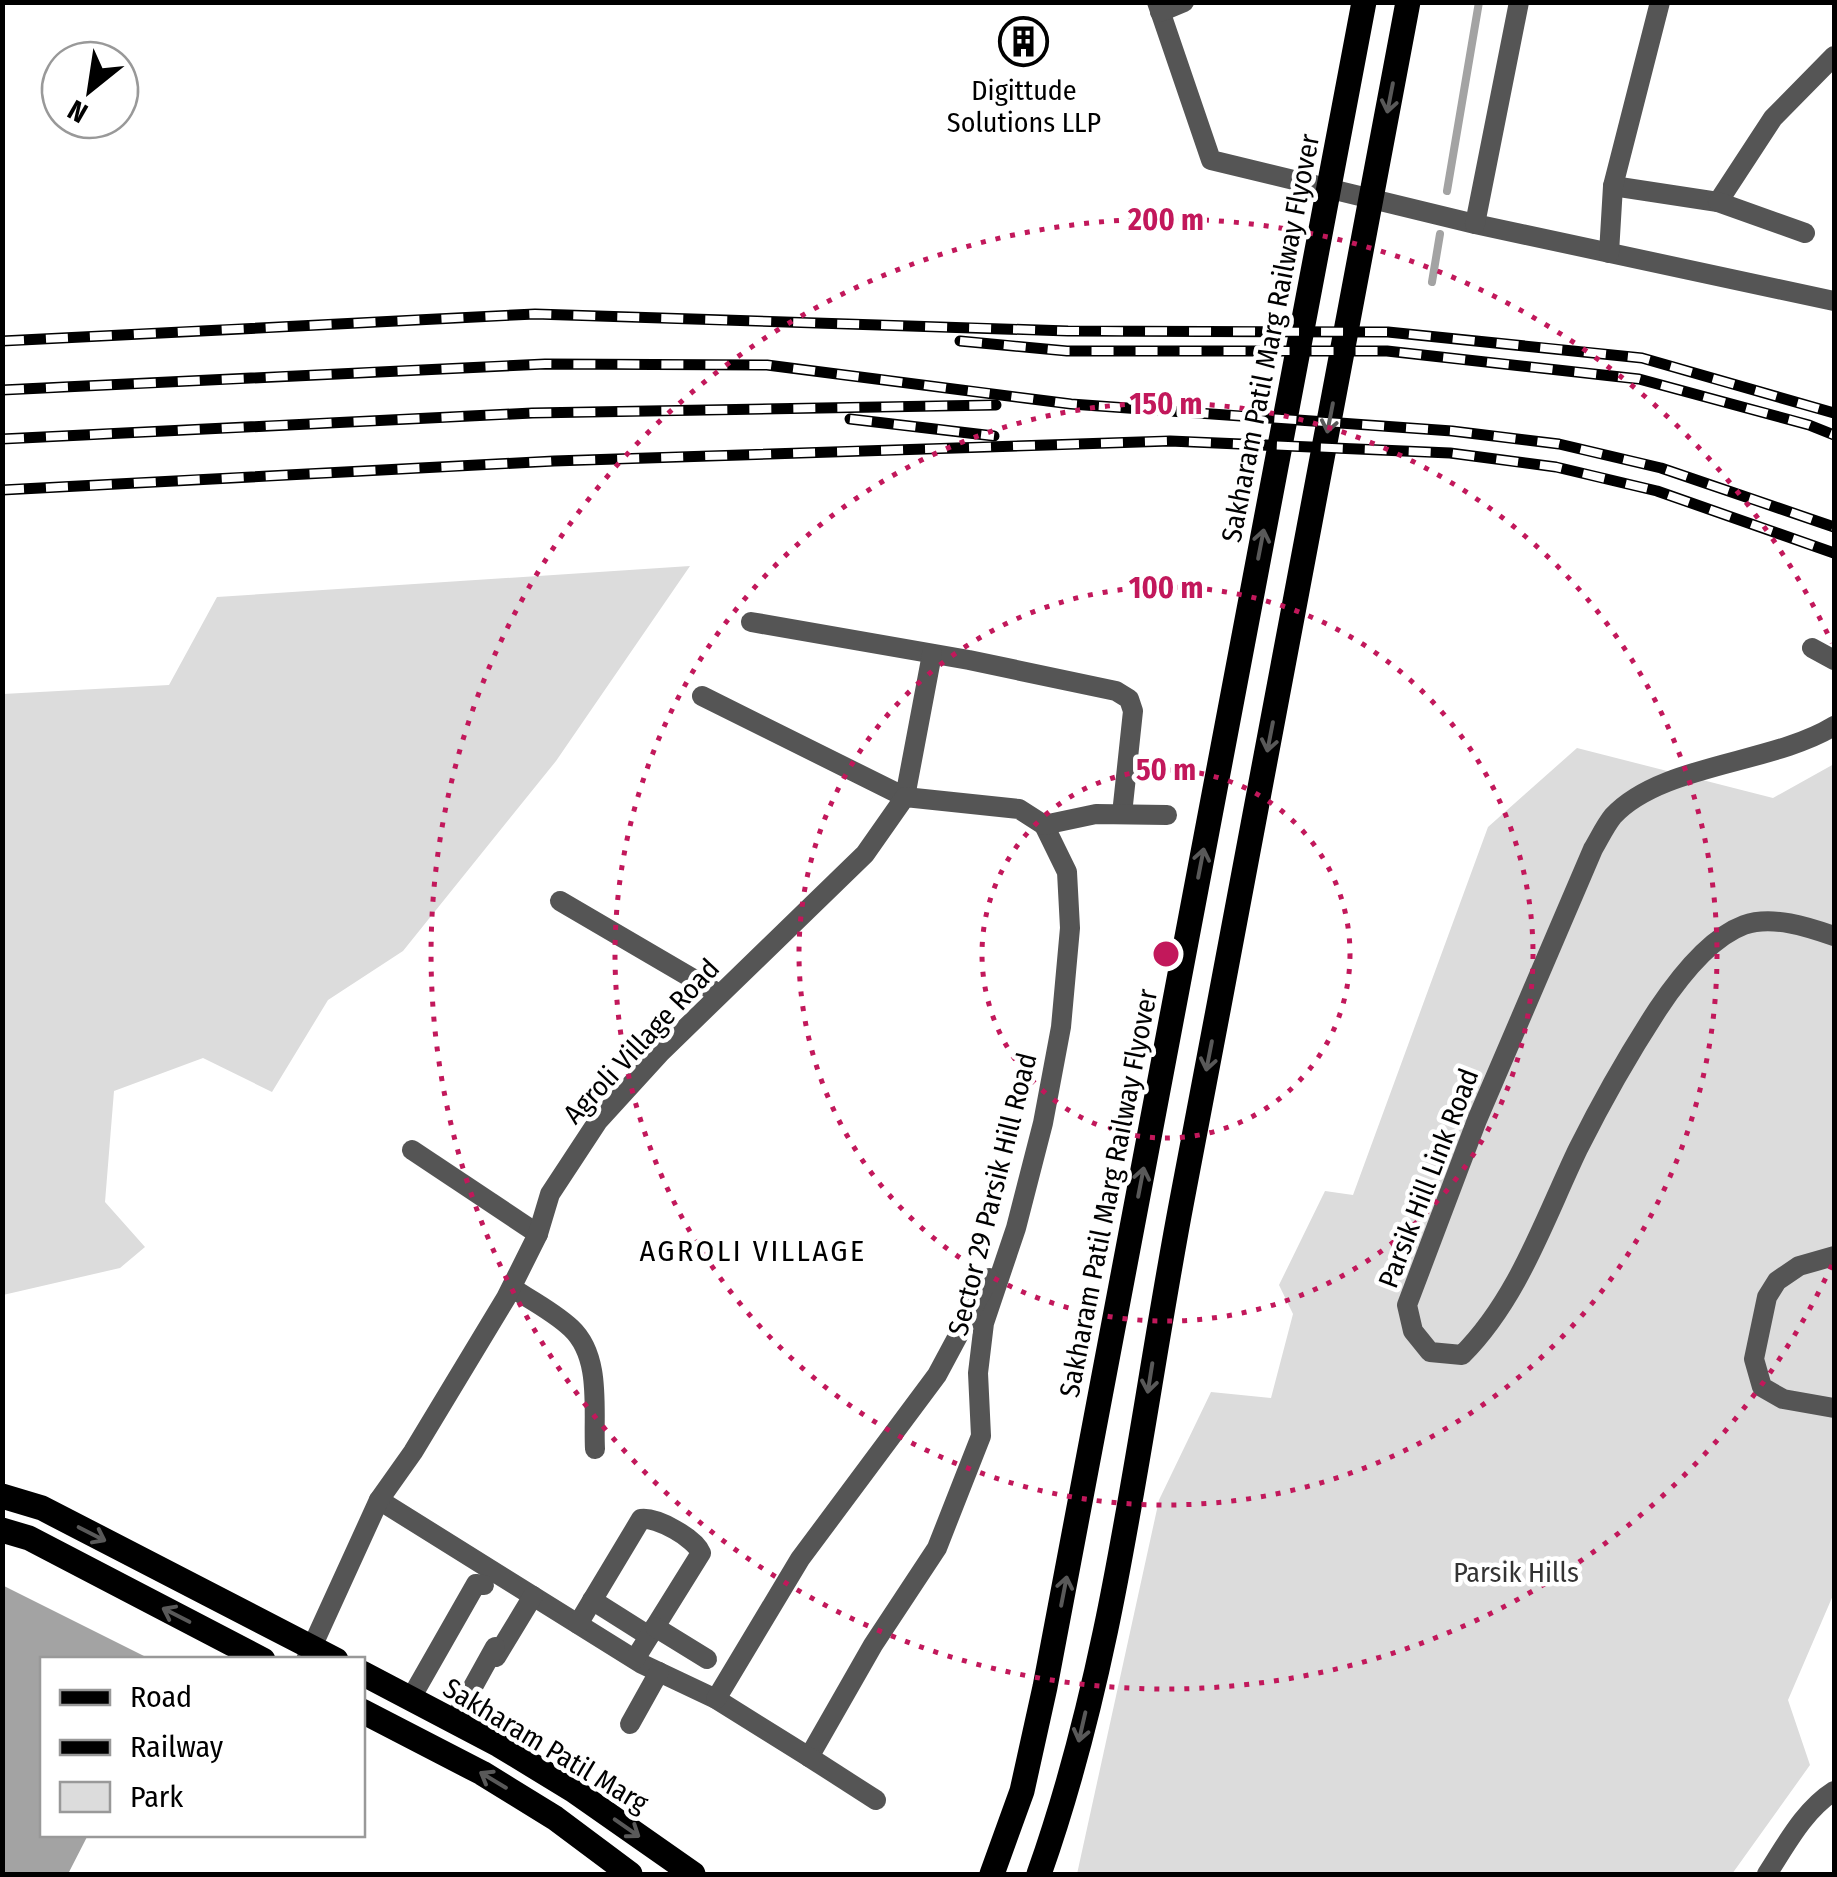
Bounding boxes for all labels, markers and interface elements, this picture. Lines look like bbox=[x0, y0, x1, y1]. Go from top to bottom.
building icon: Digittude Solutions LLP bbox=[998, 16, 1050, 68]
north arrow bbox=[40, 40, 140, 140]
place label: Digittude Solutions LLP bbox=[947, 74, 1101, 139]
one-way arrow bbox=[1380, 81, 1399, 113]
text: N bbox=[62, 93, 93, 130]
street label: Sakharam Patil Marg Railway Flyover bbox=[1215, 131, 1326, 545]
text: 200 m bbox=[1127, 202, 1204, 238]
text: 150 m bbox=[1130, 386, 1202, 422]
one-way arrow bbox=[1320, 401, 1339, 433]
one-way arrow bbox=[1253, 529, 1272, 561]
text: 100 m bbox=[1129, 570, 1203, 606]
one-way arrow bbox=[1259, 720, 1278, 752]
text: 50 m bbox=[1136, 752, 1196, 788]
one-way arrow bbox=[1192, 847, 1211, 880]
centre of rings bbox=[1148, 936, 1184, 972]
street label: Agroli Village Road bbox=[557, 952, 726, 1131]
street label: Sakharam Patil Marg Railway Flyover bbox=[1053, 986, 1164, 1400]
one-way arrow bbox=[1199, 1040, 1218, 1072]
street label: Sector 29 Parsik Hill Road bbox=[941, 1049, 1044, 1339]
street label: Parsik Hill Link Road bbox=[1371, 1064, 1485, 1292]
one-way arrow bbox=[1132, 1167, 1151, 1199]
district label: AGROLI VILLAGE bbox=[639, 1233, 867, 1269]
one-way arrow bbox=[1141, 1361, 1159, 1394]
one-way arrow bbox=[77, 1525, 106, 1544]
park label: Parsik Hills bbox=[1453, 1556, 1579, 1589]
one-way arrow bbox=[1055, 1576, 1074, 1608]
one-way arrow bbox=[162, 1605, 192, 1624]
legend bbox=[40, 1657, 365, 1837]
street label: Sakharam Patil Marg bbox=[437, 1671, 655, 1820]
text: Road bbox=[130, 1679, 192, 1715]
one-way arrow bbox=[1072, 1710, 1090, 1742]
text: Railway bbox=[130, 1729, 224, 1765]
one-way arrow bbox=[479, 1770, 508, 1790]
text: Park bbox=[130, 1779, 183, 1815]
one-way arrow bbox=[613, 1818, 641, 1839]

